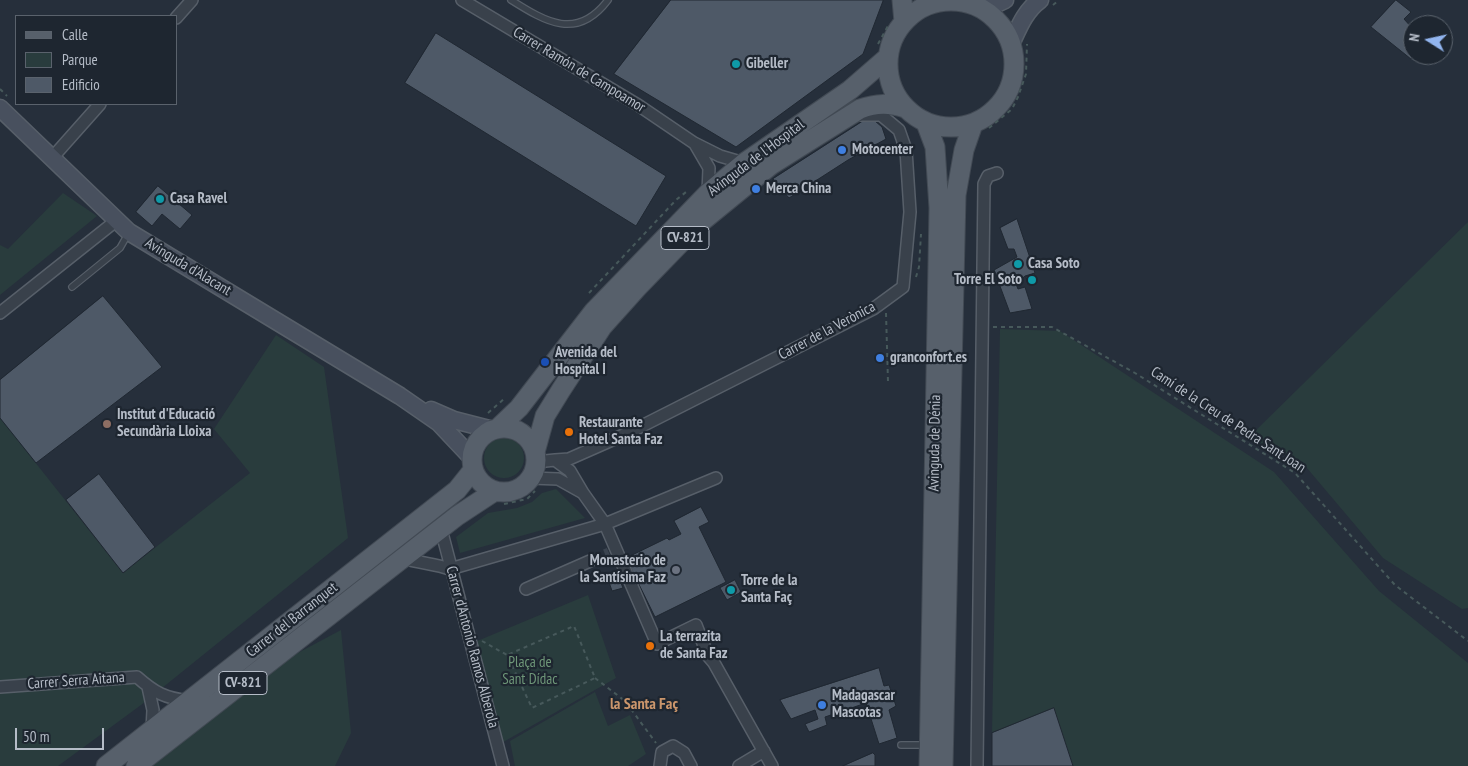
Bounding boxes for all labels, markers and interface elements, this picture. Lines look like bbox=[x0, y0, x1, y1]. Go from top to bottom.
legend bbox=[15, 15, 178, 105]
north arrow bbox=[1403, 15, 1453, 65]
street label: Carrer Ramón de Campoamor bbox=[510, 23, 648, 117]
text: Calle bbox=[62, 25, 88, 44]
text: N bbox=[1405, 32, 1424, 43]
text: Parque bbox=[62, 50, 98, 69]
place label: Gibeller bbox=[746, 55, 788, 73]
marker: Gibeller bbox=[730, 58, 742, 70]
text: Edificio bbox=[62, 75, 100, 94]
street label: Avinguda de l'Hospital bbox=[704, 116, 808, 200]
place label: Motocenter bbox=[852, 141, 913, 159]
marker: Motocenter bbox=[836, 144, 848, 156]
place label: Merca China bbox=[766, 180, 831, 198]
marker: Merca China bbox=[750, 183, 762, 195]
place label: Casa Ravel bbox=[170, 190, 227, 208]
marker: Casa Ravel bbox=[154, 193, 166, 205]
road number: CV-821 bbox=[661, 227, 709, 250]
street label: Avinguda d'Alacant bbox=[142, 234, 234, 300]
place label: Casa Soto bbox=[1028, 255, 1080, 273]
marker: Casa Soto bbox=[1012, 258, 1024, 270]
place label: Torre El Soto bbox=[954, 271, 1022, 289]
marker: Torre El Soto bbox=[1026, 274, 1038, 286]
street label: Carrer de la Verònica bbox=[775, 298, 879, 364]
place label: Avenida del Hospital I bbox=[555, 344, 617, 379]
place label: granconfort.es bbox=[890, 349, 967, 367]
marker: granconfort.es bbox=[874, 352, 886, 364]
marker: Avenida del Hospital I bbox=[539, 356, 551, 368]
street label: Camí de la Creu de Pedra Sant Joan bbox=[1147, 363, 1309, 477]
street label: Avinguda de Dénia bbox=[925, 394, 945, 492]
place label: Institut d'Educació Secundària Lloixa bbox=[117, 406, 215, 441]
place label: Restaurante Hotel Santa Faz bbox=[579, 414, 663, 449]
marker: Institut d'Educació Secundària Lloixa bbox=[101, 418, 113, 430]
marker: Restaurante Hotel Santa Faz bbox=[563, 426, 575, 438]
place label: Monasterio de la Santísima Faz bbox=[580, 552, 666, 587]
street label: Carrer d'Antonio Ramos Alberola bbox=[442, 564, 502, 730]
marker: Monasterio de la Santísima Faz bbox=[670, 564, 682, 576]
place label: Torre de la Santa Faç bbox=[741, 572, 798, 607]
street label: Carrer del Barranquet bbox=[243, 579, 341, 661]
marker: Torre de la Santa Faç bbox=[725, 584, 737, 596]
place label: La terrazita de Santa Faz bbox=[660, 628, 728, 663]
marker: La terrazita de Santa Faz bbox=[644, 640, 656, 652]
park label: Plaça de Sant Dídac bbox=[502, 654, 558, 689]
street label: Carrer Serra Aitana bbox=[27, 669, 125, 693]
road number: CV-821 bbox=[219, 671, 267, 694]
place label: Madagascar Mascotas bbox=[832, 687, 895, 722]
district label: la Santa Faç bbox=[610, 694, 678, 714]
marker: Madagascar Mascotas bbox=[816, 699, 828, 711]
scale bar bbox=[18, 718, 106, 750]
text: 50 m bbox=[23, 727, 49, 746]

